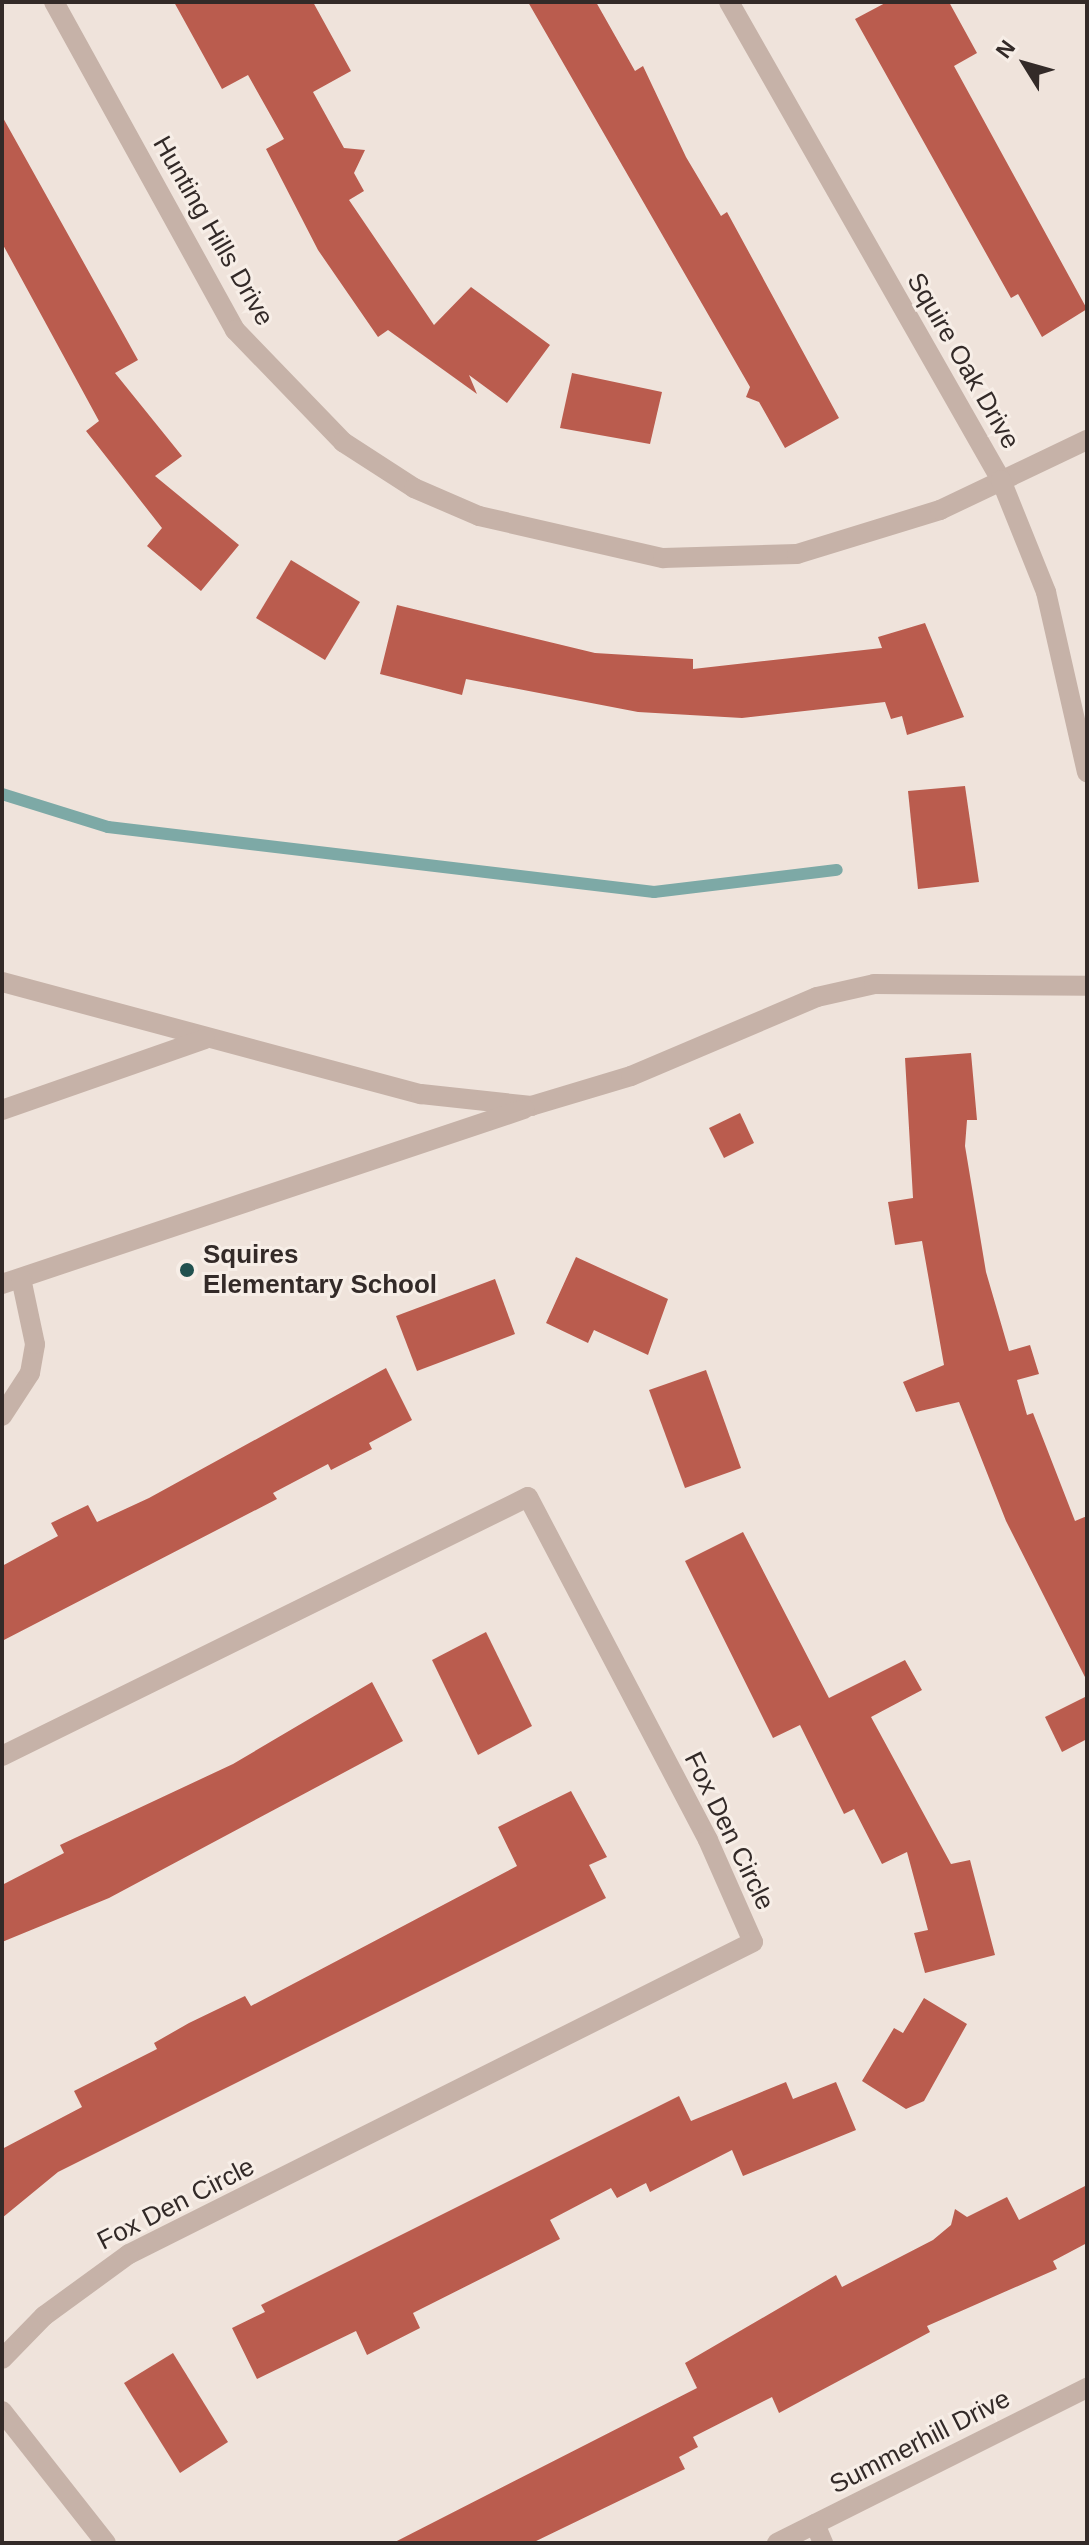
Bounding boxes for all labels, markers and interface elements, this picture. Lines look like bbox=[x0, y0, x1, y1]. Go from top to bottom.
north arrow bbox=[985, 24, 1065, 104]
text: N bbox=[991, 35, 1020, 63]
street label: Hunting Hills Drive bbox=[146, 131, 280, 331]
street label: Squire Oak Drive bbox=[900, 267, 1026, 455]
place label: Squires Elementary School bbox=[203, 1239, 437, 1300]
marker: Squires Elementary School bbox=[178, 1261, 196, 1279]
street label: Fox Den Circle bbox=[677, 1747, 781, 1915]
street label: Fox Den Circle bbox=[92, 2151, 260, 2257]
street label: Summerhill Drive bbox=[825, 2383, 1015, 2501]

